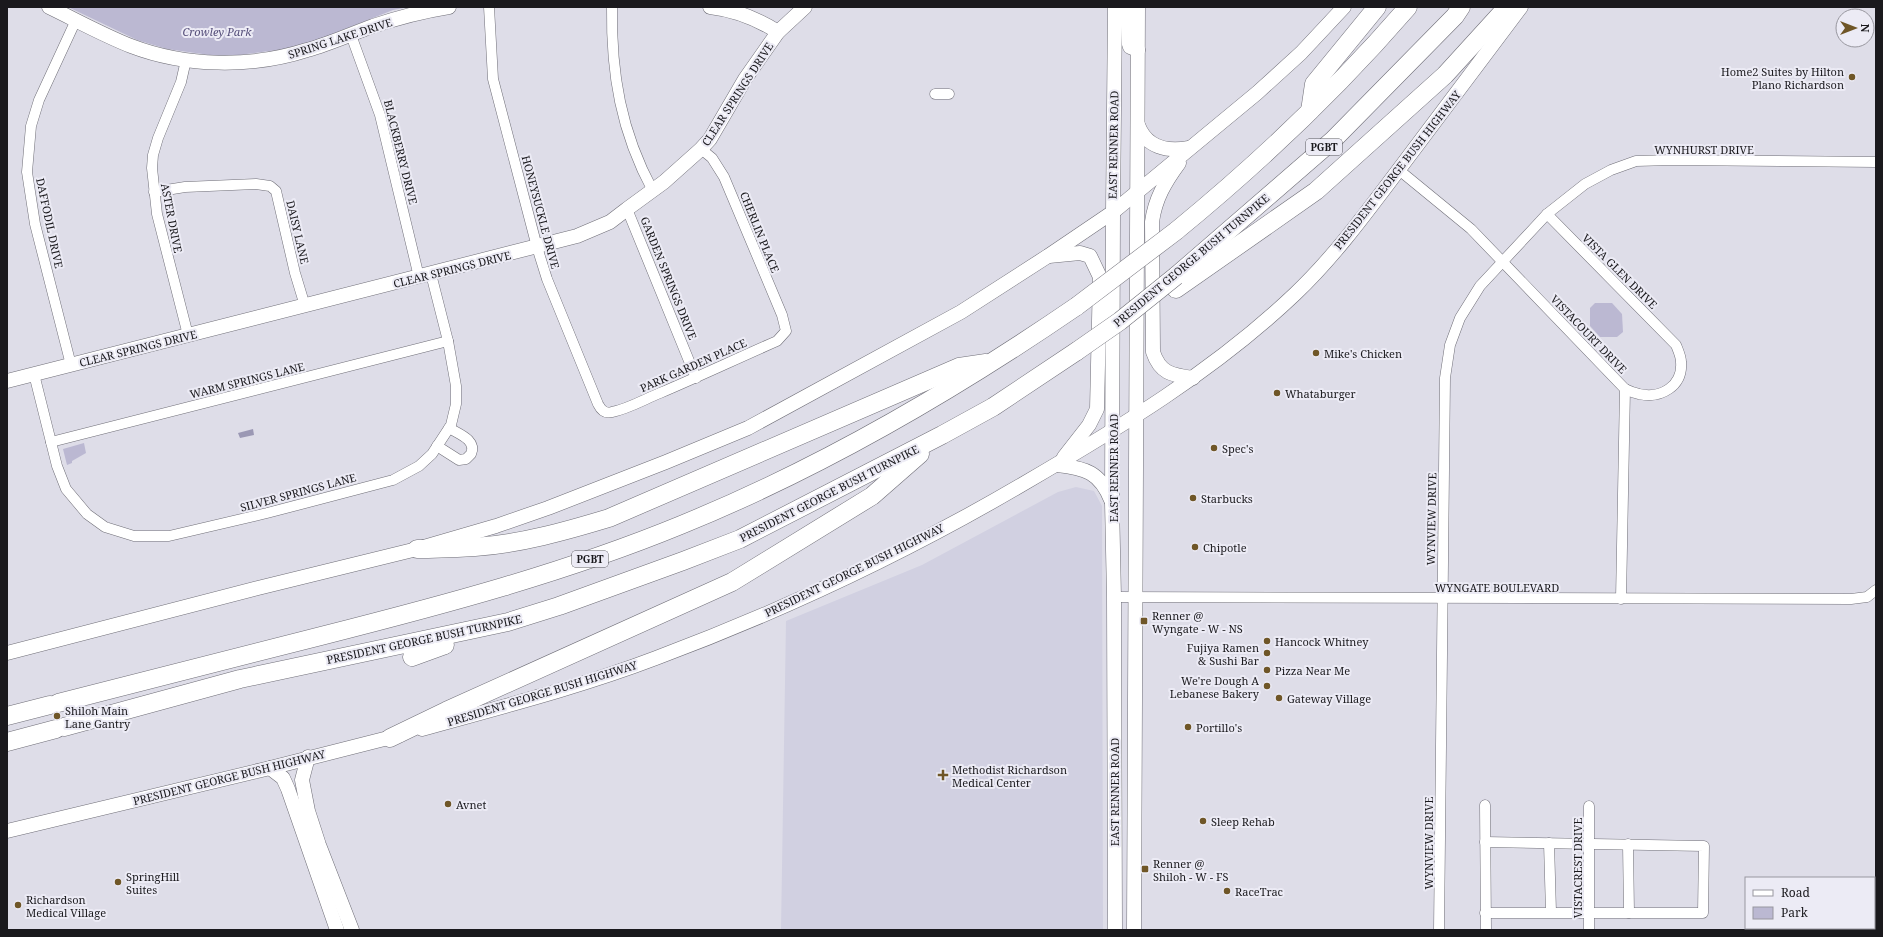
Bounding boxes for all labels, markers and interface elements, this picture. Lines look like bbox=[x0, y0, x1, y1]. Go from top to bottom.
north arrow bbox=[1835, 8, 1875, 48]
street label: SPRING LAKE DRIVE bbox=[286, 14, 394, 62]
park label: Crowley Park bbox=[182, 24, 252, 39]
text: N bbox=[1858, 24, 1873, 33]
street label: CLEAR SPRINGS DRIVE bbox=[698, 39, 776, 149]
place label: Home2 Suites by Hilton Plano Richardson bbox=[1721, 64, 1844, 92]
marker: Home2 Suites by Hilton Plano Richardson bbox=[1847, 72, 1857, 82]
street label: PRESIDENT GEORGE BUSH HIGHWAY bbox=[1330, 87, 1464, 252]
street label: EAST RENNER ROAD bbox=[1105, 91, 1121, 199]
street label: BLACKBERRY DRIVE bbox=[381, 98, 421, 206]
road number: PGBT bbox=[1306, 139, 1342, 155]
street label: WYNHURST DRIVE bbox=[1654, 142, 1754, 157]
street label: HONEYSUCKLE DRIVE bbox=[519, 154, 563, 271]
street label: DAFFODIL DRIVE bbox=[33, 176, 67, 270]
street label: ASTER DRIVE bbox=[158, 182, 186, 254]
street label: CHERLIN PLACE bbox=[737, 189, 783, 275]
street label: PRESIDENT GEORGE BUSH TURNPIKE bbox=[1110, 190, 1272, 330]
street label: DAISY LANE bbox=[283, 199, 313, 265]
street label: GARDEN SPRINGS DRIVE bbox=[637, 214, 701, 342]
street label: VISTA GLEN DRIVE bbox=[1579, 230, 1661, 312]
street label: CLEAR SPRINGS DRIVE bbox=[392, 247, 513, 291]
street label: VISTACOURT DRIVE bbox=[1548, 291, 1631, 377]
street label: CLEAR SPRINGS DRIVE bbox=[78, 326, 199, 370]
street label: PARK GARDEN PLACE bbox=[637, 335, 749, 395]
place label: Mike's Chicken bbox=[1324, 346, 1402, 361]
marker: Mike's Chicken bbox=[1311, 348, 1321, 358]
street label: WARM SPRINGS LANE bbox=[188, 358, 306, 402]
place label: Whataburger bbox=[1285, 386, 1356, 401]
marker: Whataburger bbox=[1272, 388, 1282, 398]
street label: EAST RENNER ROAD bbox=[1106, 414, 1121, 522]
street label: PRESIDENT GEORGE BUSH TURNPIKE bbox=[737, 441, 921, 545]
place label: Spec's bbox=[1222, 441, 1253, 456]
marker: Spec's bbox=[1209, 443, 1219, 453]
street label: SILVER SPRINGS LANE bbox=[238, 469, 358, 515]
street label: WYNVIEW DRIVE bbox=[1423, 472, 1439, 566]
place label: Starbucks bbox=[1201, 491, 1253, 506]
marker: Starbucks bbox=[1188, 493, 1198, 503]
street label: PRESIDENT GEORGE BUSH HIGHWAY bbox=[762, 520, 946, 620]
place label: Chipotle bbox=[1203, 540, 1247, 555]
marker: Chipotle bbox=[1190, 542, 1200, 552]
road number: PGBT bbox=[572, 551, 608, 567]
street label: WYNGATE BOULEVARD bbox=[1435, 580, 1559, 595]
place label: Renner @ Wyngate - W - NS bbox=[1152, 608, 1243, 636]
street label: PRESIDENT GEORGE BUSH TURNPIKE bbox=[325, 611, 523, 667]
marker: Renner @ Wyngate - W - NS bbox=[1139, 616, 1149, 626]
place label: Hancock Whitney bbox=[1275, 634, 1369, 649]
marker: Hancock Whitney bbox=[1262, 636, 1272, 646]
place label: Fujiya Ramen & Sushi Bar bbox=[1187, 640, 1260, 668]
marker: Fujiya Ramen & Sushi Bar bbox=[1262, 648, 1272, 658]
street label: PRESIDENT GEORGE BUSH HIGHWAY bbox=[445, 657, 639, 729]
place label: Pizza Near Me bbox=[1275, 663, 1350, 678]
marker: Pizza Near Me bbox=[1262, 665, 1272, 675]
place label: We're Dough A Lebanese Bakery bbox=[1170, 673, 1260, 701]
marker: We're Dough A Lebanese Bakery bbox=[1262, 681, 1272, 691]
place label: Gateway Village bbox=[1287, 691, 1371, 706]
marker: Gateway Village bbox=[1274, 693, 1284, 703]
place label: Shiloh Main Lane Gantry bbox=[65, 703, 131, 731]
marker: Shiloh Main Lane Gantry bbox=[52, 711, 62, 721]
place label: Portillo's bbox=[1196, 720, 1242, 735]
marker: Portillo's bbox=[1183, 722, 1193, 732]
street label: EAST RENNER ROAD bbox=[1107, 738, 1122, 846]
street label: PRESIDENT GEORGE BUSH HIGHWAY bbox=[131, 746, 327, 808]
place label: Methodist Richardson Medical Center bbox=[952, 762, 1067, 790]
marker: Methodist Richardson Medical Center bbox=[937, 769, 949, 781]
street label: WYNVIEW DRIVE bbox=[1421, 796, 1436, 889]
place label: Avnet bbox=[456, 797, 486, 812]
marker: Avnet bbox=[443, 799, 453, 809]
place label: Sleep Rehab bbox=[1211, 814, 1275, 829]
marker: Sleep Rehab bbox=[1198, 816, 1208, 826]
street label: VISTACREST DRIVE bbox=[1570, 818, 1585, 918]
place label: Renner @ Shiloh - W - FS bbox=[1153, 856, 1228, 884]
marker: Renner @ Shiloh - W - FS bbox=[1140, 864, 1150, 874]
place label: SpringHill Suites bbox=[126, 869, 180, 897]
marker: SpringHill Suites bbox=[113, 877, 123, 887]
legend bbox=[1745, 877, 1875, 929]
place label: RaceTrac bbox=[1235, 884, 1283, 899]
text: Road bbox=[1781, 884, 1811, 901]
marker: RaceTrac bbox=[1222, 886, 1232, 896]
place label: Richardson Medical Village bbox=[26, 892, 106, 920]
marker: Richardson Medical Village bbox=[13, 900, 23, 910]
text: Park bbox=[1781, 904, 1809, 921]

